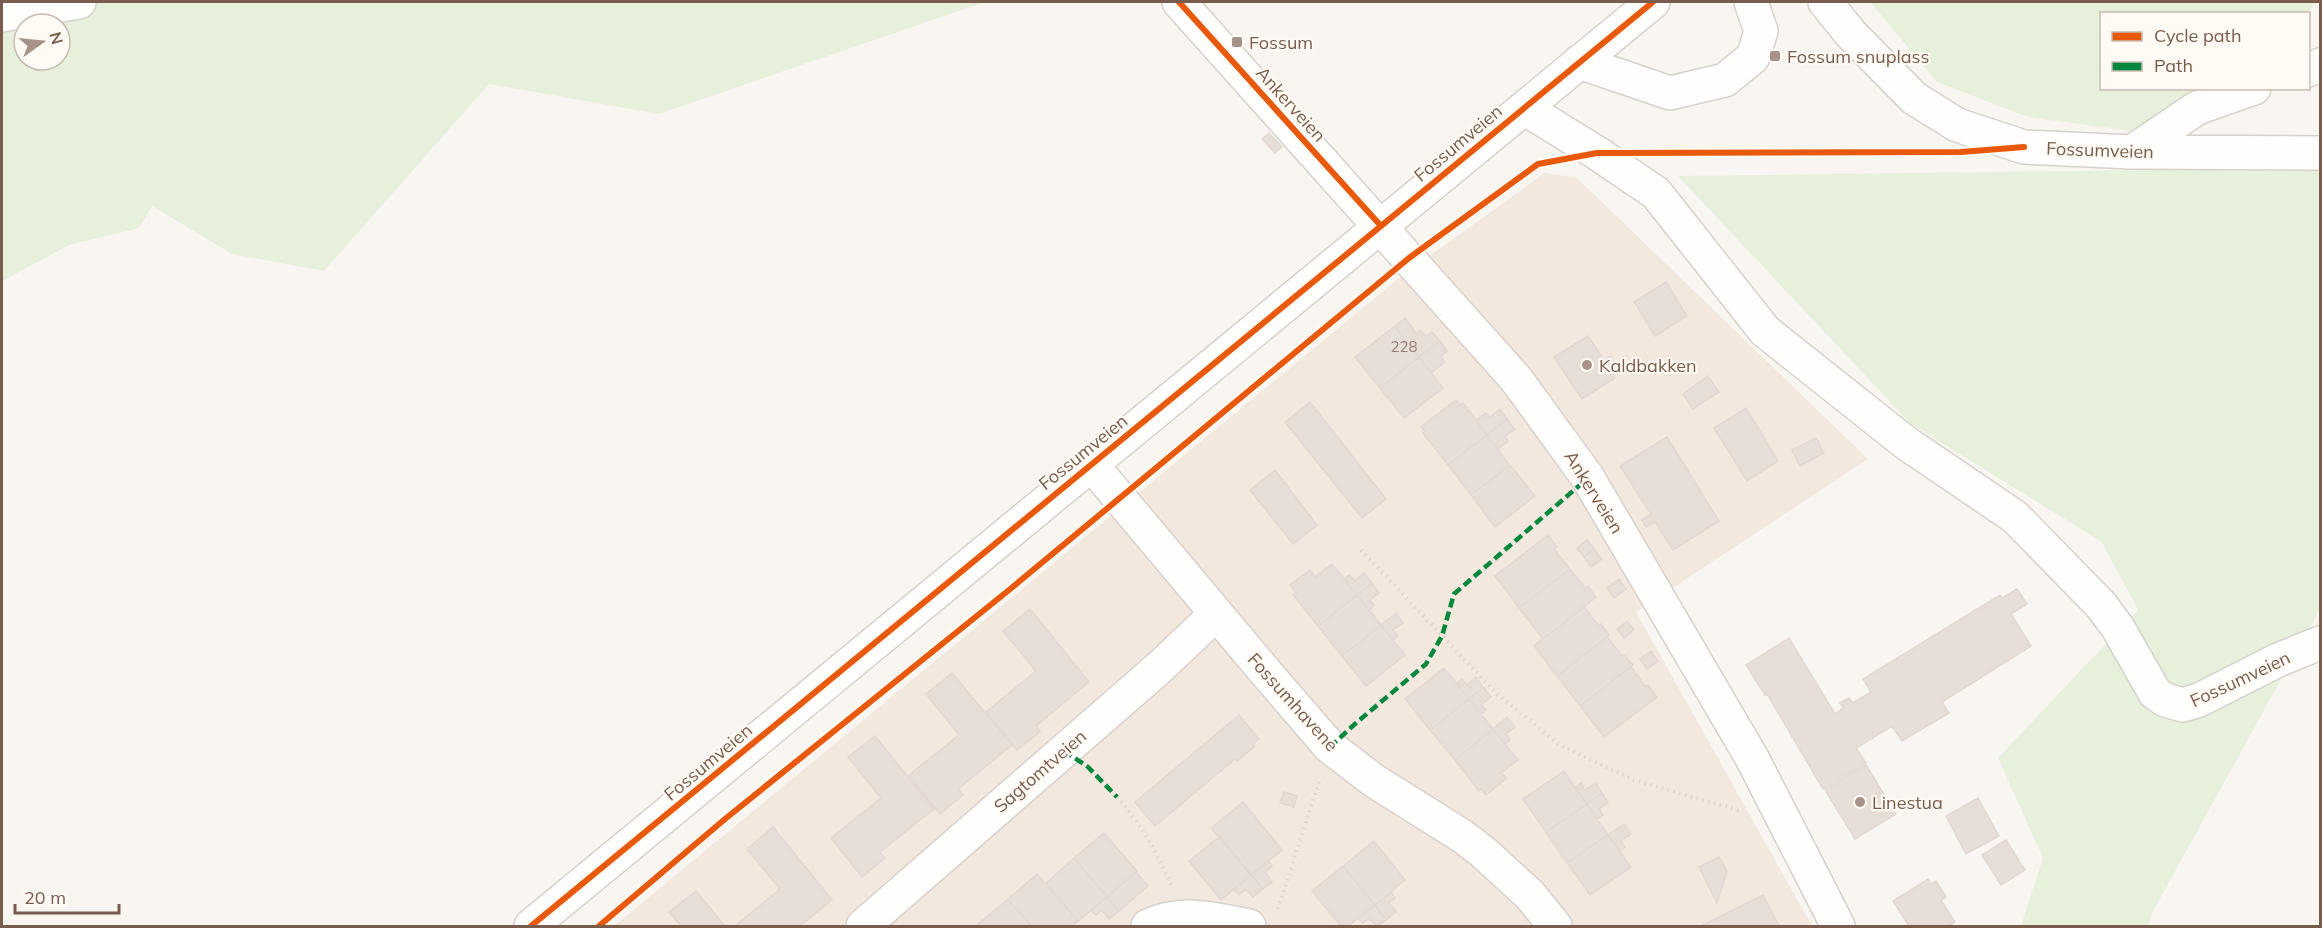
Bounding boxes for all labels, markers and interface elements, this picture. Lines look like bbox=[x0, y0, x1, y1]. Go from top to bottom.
north arrow bbox=[12, 12, 72, 72]
legend bbox=[2100, 12, 2310, 90]
text: Cycle path bbox=[2154, 24, 2241, 47]
text: N bbox=[45, 30, 68, 47]
place label: Fossum bbox=[1249, 31, 1313, 54]
marker: Fossum bbox=[1230, 35, 1244, 49]
place label: Fossum snuplass bbox=[1787, 45, 1929, 68]
marker: Fossum snuplass bbox=[1768, 49, 1782, 63]
text: Path bbox=[2154, 54, 2193, 77]
street label: Ankerveien bbox=[1251, 62, 1331, 146]
street label: Fossumveien bbox=[1409, 100, 1507, 186]
street label: Fossumveien bbox=[2046, 137, 2154, 163]
house number: 228 bbox=[1390, 337, 1418, 356]
place label: Kaldbakken bbox=[1599, 354, 1697, 377]
marker: Kaldbakken bbox=[1580, 358, 1594, 372]
street label: Fossumveien bbox=[1034, 409, 1132, 495]
street label: Ankerveien bbox=[1559, 446, 1629, 538]
street label: Fossumveien bbox=[2186, 646, 2294, 712]
street label: Fossumhavene bbox=[1243, 648, 1343, 756]
street label: Fossumveien bbox=[659, 719, 757, 805]
street label: Sagtomtveien bbox=[989, 724, 1091, 818]
place label: Linestua bbox=[1872, 791, 1943, 814]
marker: Linestua bbox=[1853, 795, 1867, 809]
scale bar bbox=[15, 877, 118, 915]
text: 20 m bbox=[24, 886, 66, 909]

